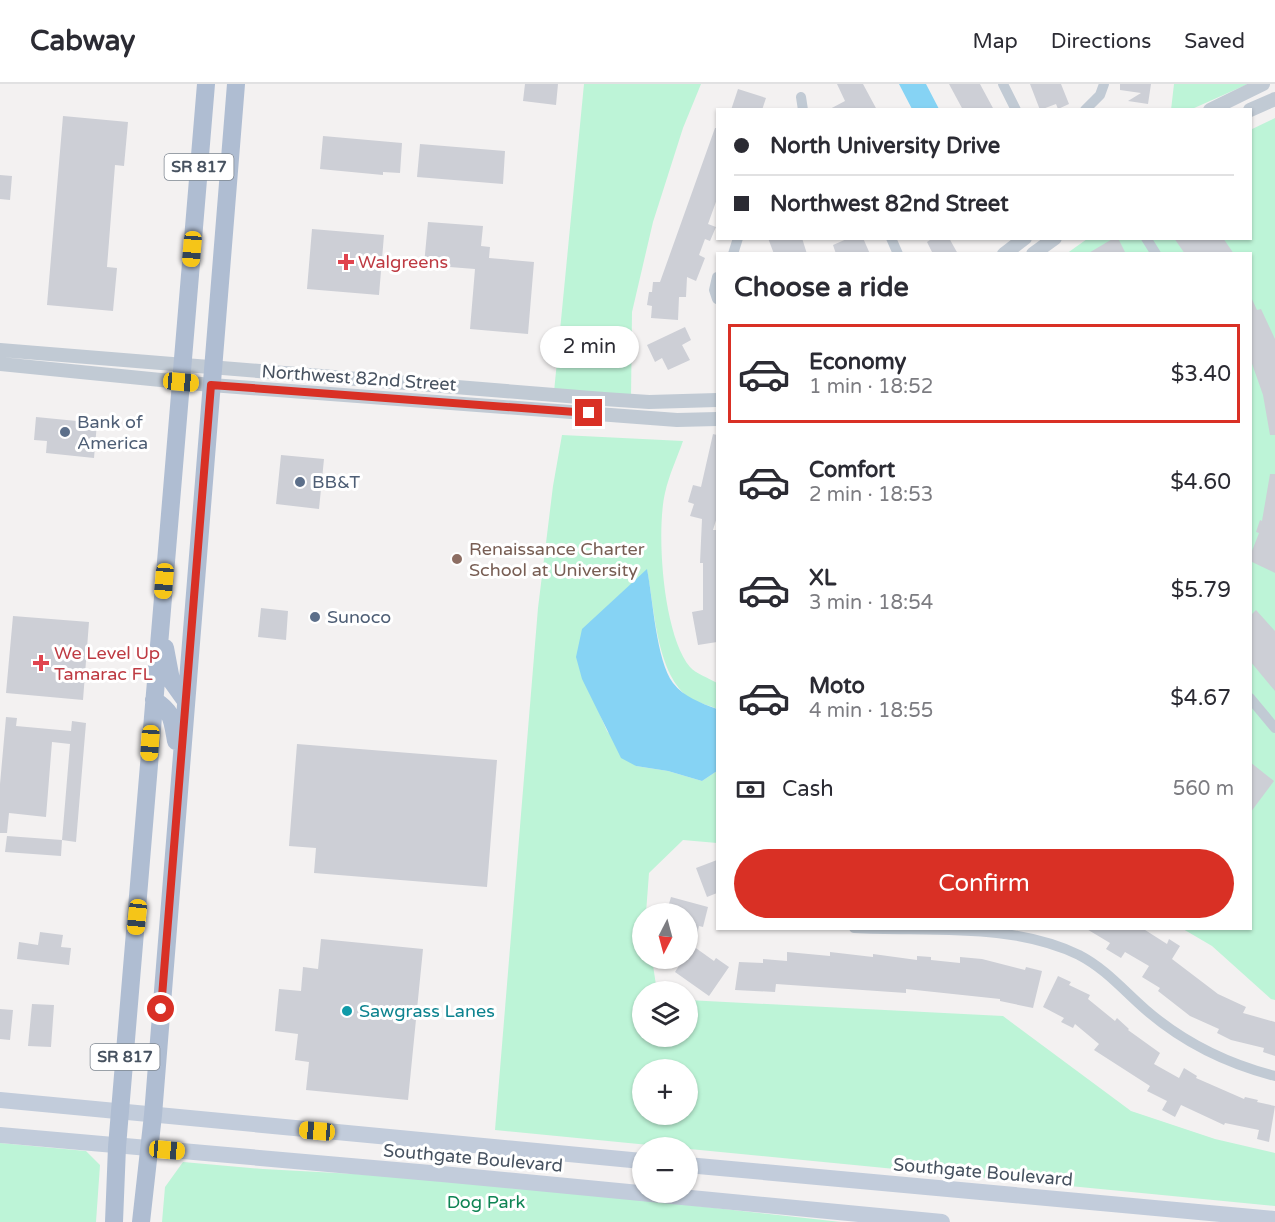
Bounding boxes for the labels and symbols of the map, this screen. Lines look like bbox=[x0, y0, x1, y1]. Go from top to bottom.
road number: SR 817 bbox=[164, 154, 234, 180]
car bbox=[181, 230, 203, 268]
place label: Walgreens bbox=[358, 251, 448, 273]
marker: Walgreens bbox=[339, 255, 353, 269]
callout: 2 min bbox=[540, 326, 638, 368]
street label: Northwest 82nd Street bbox=[261, 360, 457, 396]
car bbox=[162, 371, 200, 393]
route end bbox=[575, 399, 602, 426]
place label: Bank of America bbox=[77, 411, 148, 454]
marker: Bank of America bbox=[58, 425, 72, 439]
place label: BB&T bbox=[312, 471, 360, 493]
marker: BB&T bbox=[293, 475, 307, 489]
place label: Renaissance Charter School at University bbox=[469, 538, 645, 581]
marker: Renaissance Charter School at University bbox=[450, 552, 464, 566]
car bbox=[153, 562, 175, 600]
place label: Sunoco bbox=[327, 606, 391, 628]
marker: Sunoco bbox=[308, 610, 322, 624]
place label: We Level Up Tamarac FL bbox=[54, 642, 160, 685]
marker: We Level Up Tamarac FL bbox=[32, 654, 50, 672]
car bbox=[140, 724, 160, 762]
car bbox=[126, 898, 148, 936]
north arrow bbox=[632, 903, 698, 969]
route start bbox=[147, 995, 174, 1022]
place label: Sawgrass Lanes bbox=[359, 1000, 495, 1022]
marker: Sawgrass Lanes bbox=[340, 1004, 354, 1018]
road number: SR 817 bbox=[90, 1044, 160, 1070]
car bbox=[298, 1120, 336, 1142]
car bbox=[148, 1139, 186, 1161]
street label: Southgate Boulevard bbox=[382, 1139, 564, 1177]
street label: Southgate Boulevard bbox=[892, 1153, 1074, 1191]
park label: Dog Park bbox=[447, 1191, 525, 1213]

